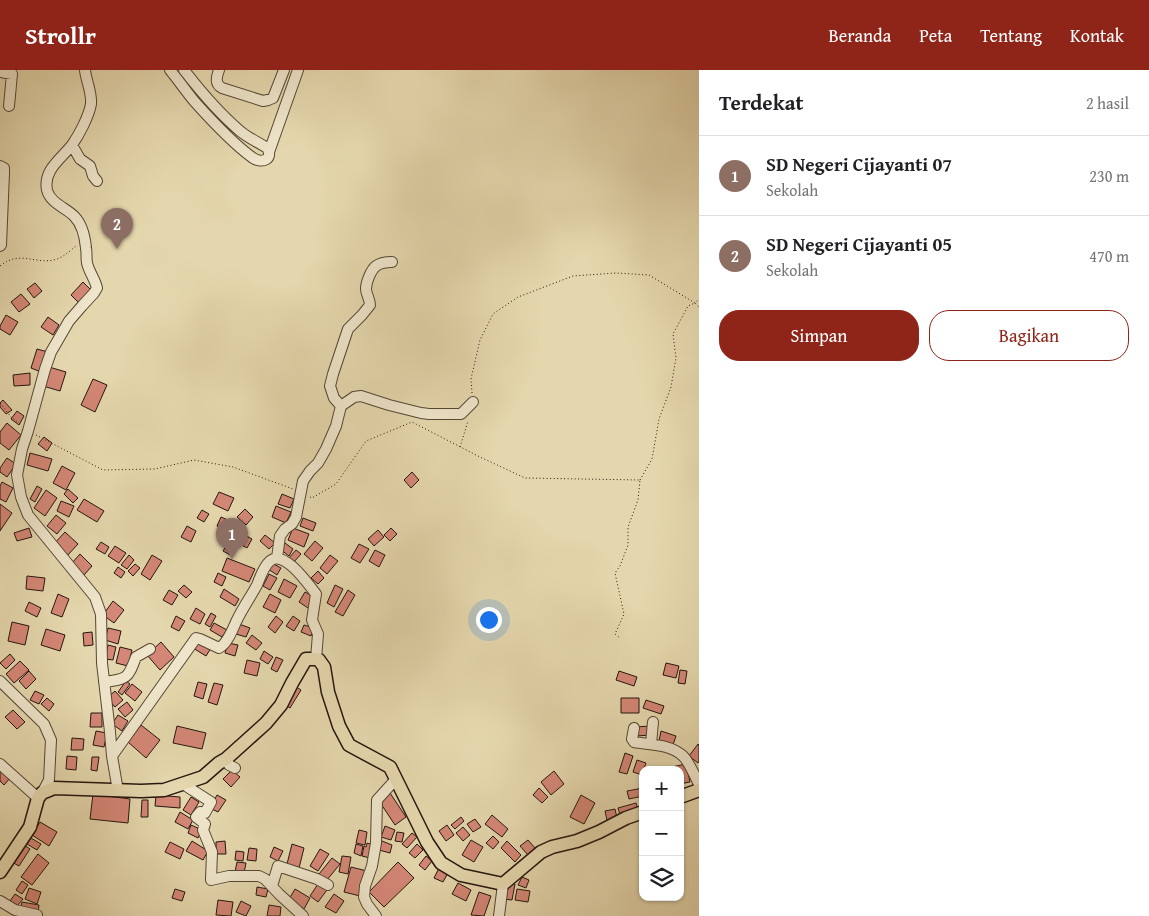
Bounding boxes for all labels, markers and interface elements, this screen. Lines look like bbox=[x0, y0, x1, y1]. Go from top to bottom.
text: Strollr bbox=[25, 18, 96, 53]
text: Beranda bbox=[829, 22, 891, 49]
text: Peta bbox=[919, 22, 952, 49]
text: Tentang bbox=[980, 22, 1042, 49]
text: Kontak bbox=[1070, 22, 1124, 49]
text: Terdekat bbox=[719, 87, 803, 118]
text: 2 hasil bbox=[1086, 91, 1129, 115]
text: SD Negeri Cijayanti 07 bbox=[766, 150, 952, 178]
text: 1 bbox=[731, 164, 739, 188]
text: 230 m bbox=[1089, 164, 1129, 188]
text: Sekolah bbox=[766, 178, 818, 202]
pin: 2 bbox=[101, 208, 133, 249]
text: SD Negeri Cijayanti 05 bbox=[766, 230, 952, 258]
text: 2 bbox=[731, 244, 739, 268]
text: 470 m bbox=[1089, 244, 1129, 268]
text: Sekolah bbox=[766, 258, 818, 282]
button: Simpan bbox=[719, 310, 919, 361]
button: Bagikan bbox=[929, 310, 1129, 361]
pin: 1 bbox=[216, 518, 248, 559]
your location bbox=[476, 607, 502, 633]
map controls bbox=[639, 766, 684, 901]
button: + bbox=[639, 766, 684, 811]
button: − bbox=[639, 811, 684, 856]
button: layers bbox=[639, 856, 684, 901]

